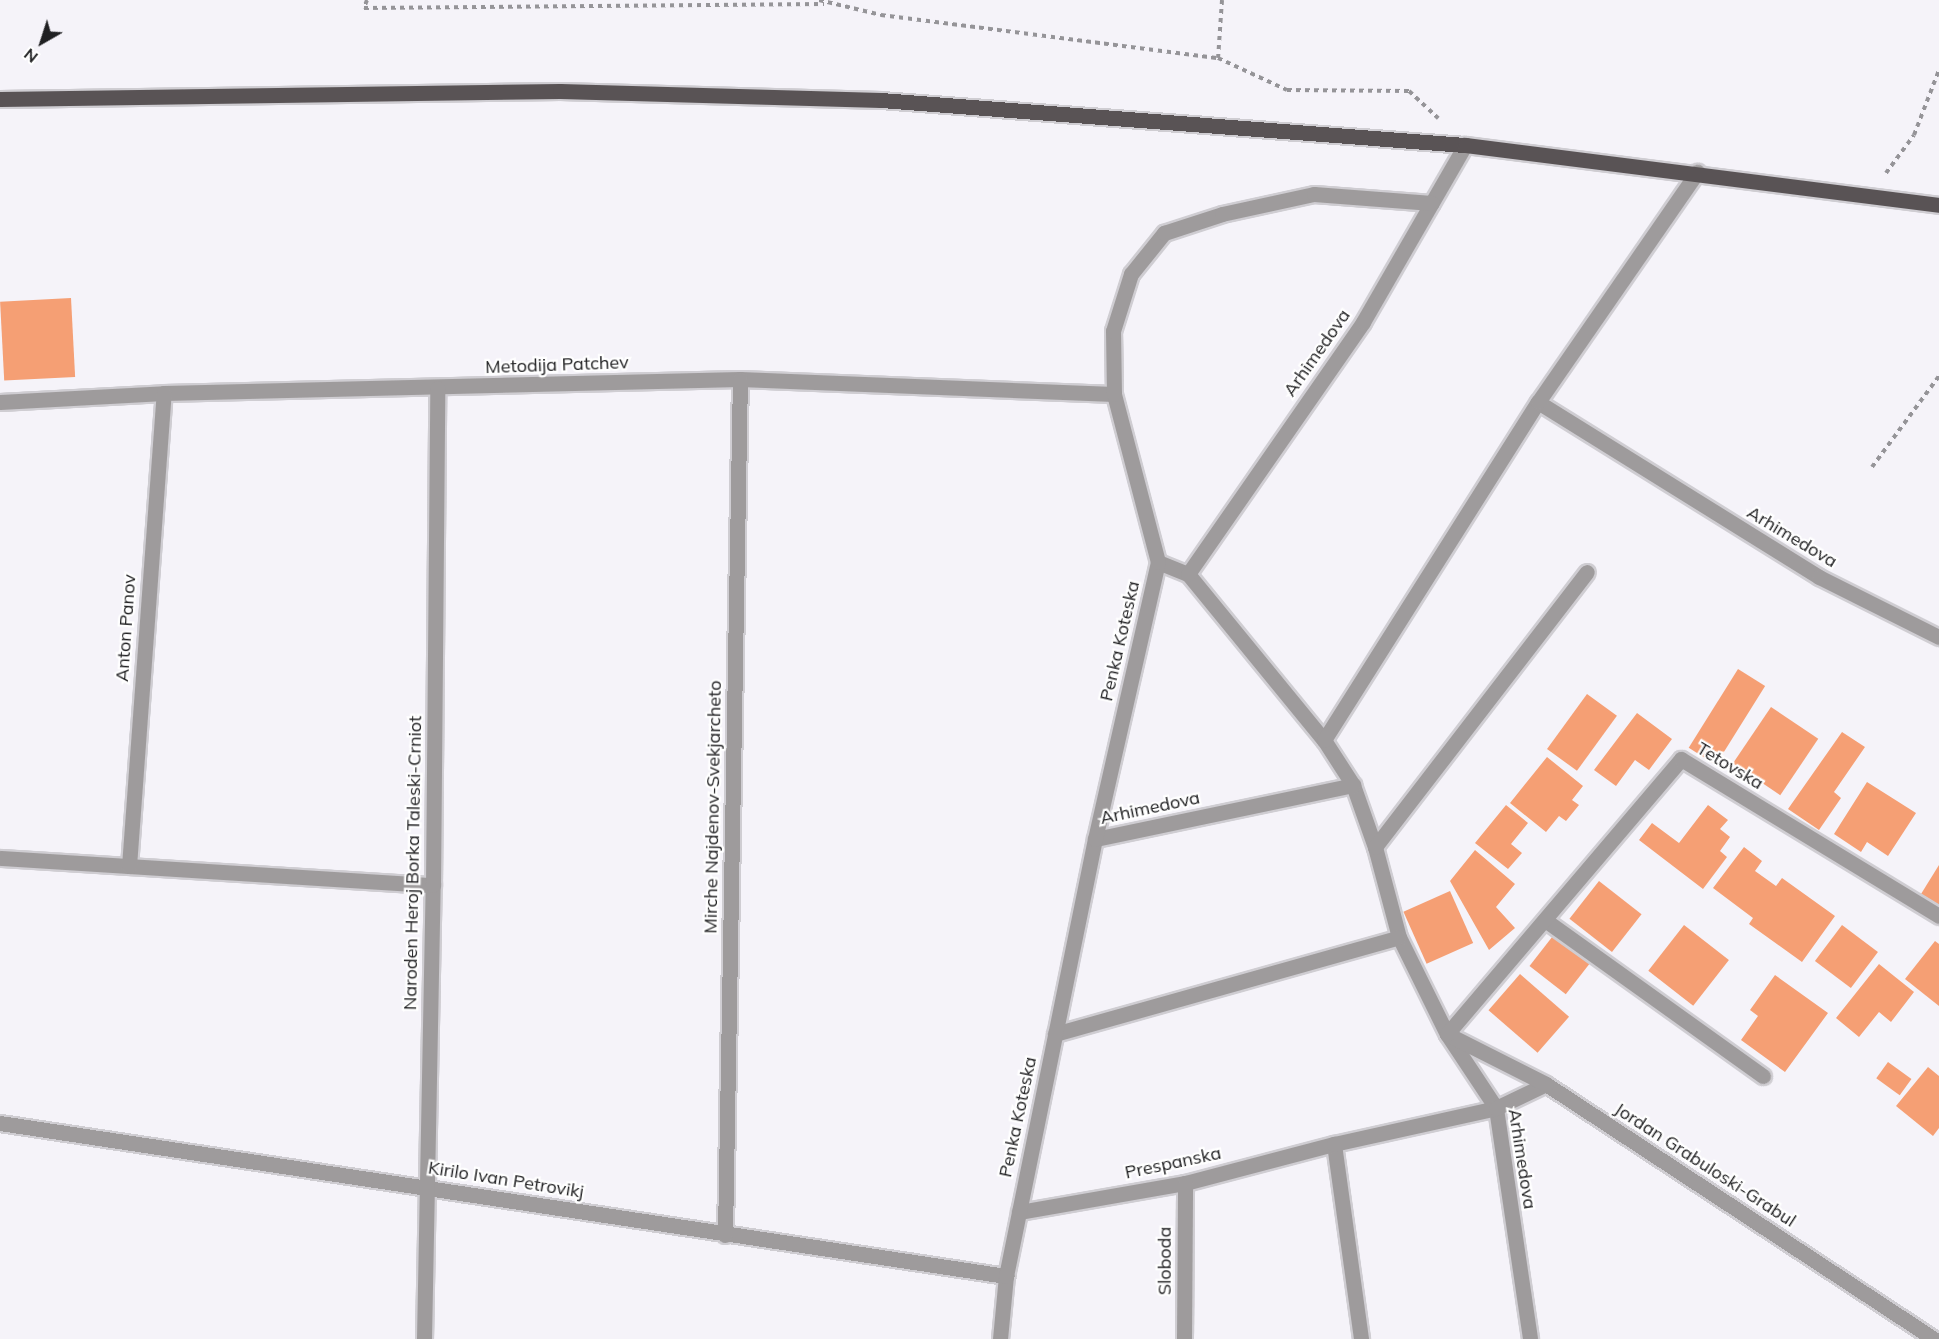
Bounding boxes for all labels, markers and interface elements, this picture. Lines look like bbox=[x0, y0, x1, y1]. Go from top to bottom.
north arrow bbox=[12, 12, 72, 72]
text: N bbox=[20, 44, 42, 68]
street label: Arhimedova bbox=[1279, 305, 1355, 401]
street label: Metodija Patchev bbox=[485, 352, 629, 378]
street label: Arhimedova bbox=[1743, 502, 1841, 572]
street label: Anton Panov bbox=[111, 573, 141, 683]
street label: Penka Koteska bbox=[1096, 579, 1144, 703]
street label: Mirche Najdenov-Svekjarcheto bbox=[700, 680, 726, 934]
street label: Naroden Heroj Borka Taleski-Crniot bbox=[400, 716, 426, 1010]
street label: Tetovska bbox=[1693, 738, 1767, 794]
street label: Arhimedova bbox=[1098, 787, 1202, 829]
street label: Penka Koteska bbox=[995, 1055, 1041, 1179]
street label: Jordan Grabuloski-Grabul bbox=[1610, 1098, 1800, 1232]
street label: Arhimedova bbox=[1503, 1107, 1541, 1211]
street label: Prespanska bbox=[1123, 1142, 1223, 1184]
street label: Kirilo Ivan Petrovikj bbox=[427, 1157, 585, 1203]
street label: Sloboda bbox=[1154, 1227, 1176, 1295]

